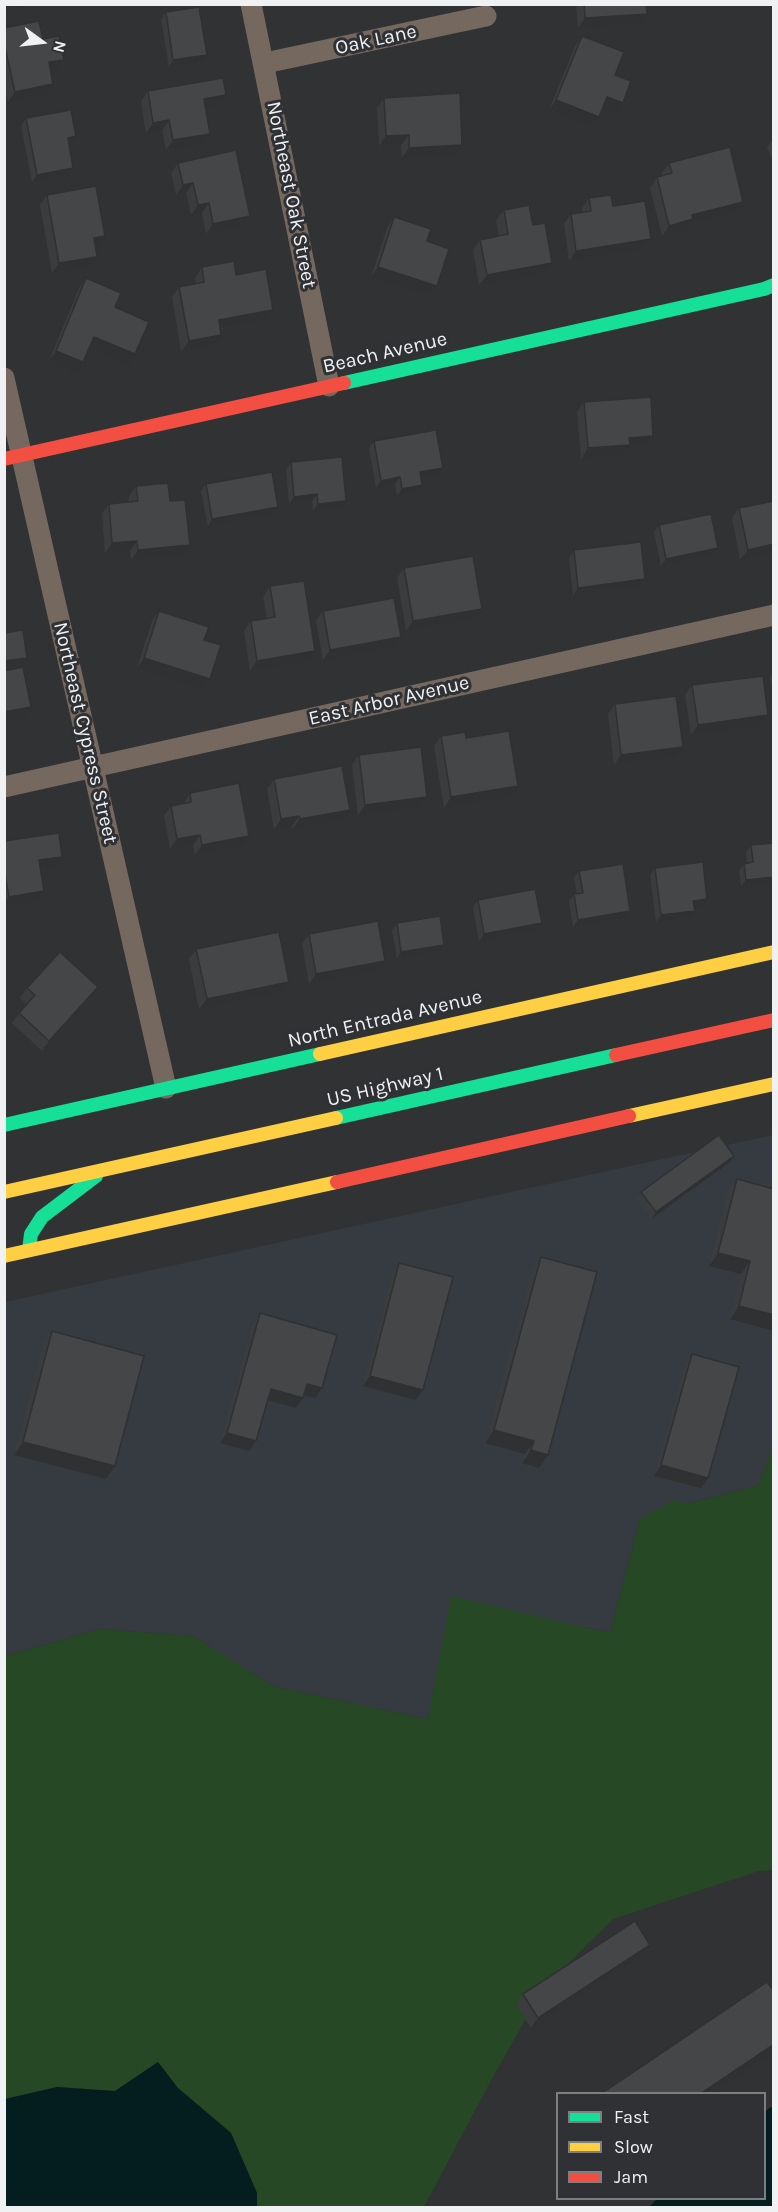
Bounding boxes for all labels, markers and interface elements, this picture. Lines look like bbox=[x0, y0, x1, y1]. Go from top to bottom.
north arrow bbox=[12, 12, 72, 72]
street label: Oak Lane bbox=[333, 20, 419, 60]
text: N bbox=[49, 39, 71, 55]
street label: Northeast Oak Street bbox=[261, 99, 321, 291]
street label: Beach Avenue bbox=[321, 327, 449, 379]
street label: Northeast Cypress Street bbox=[48, 620, 122, 846]
street label: East Arbor Avenue bbox=[306, 671, 472, 731]
street label: North Entrada Avenue bbox=[286, 985, 484, 1053]
street label: US Highway 1 bbox=[324, 1062, 446, 1112]
legend bbox=[556, 2092, 766, 2200]
text: Fast bbox=[614, 2106, 649, 2128]
text: Slow bbox=[614, 2136, 653, 2158]
text: Jam bbox=[614, 2166, 648, 2188]

